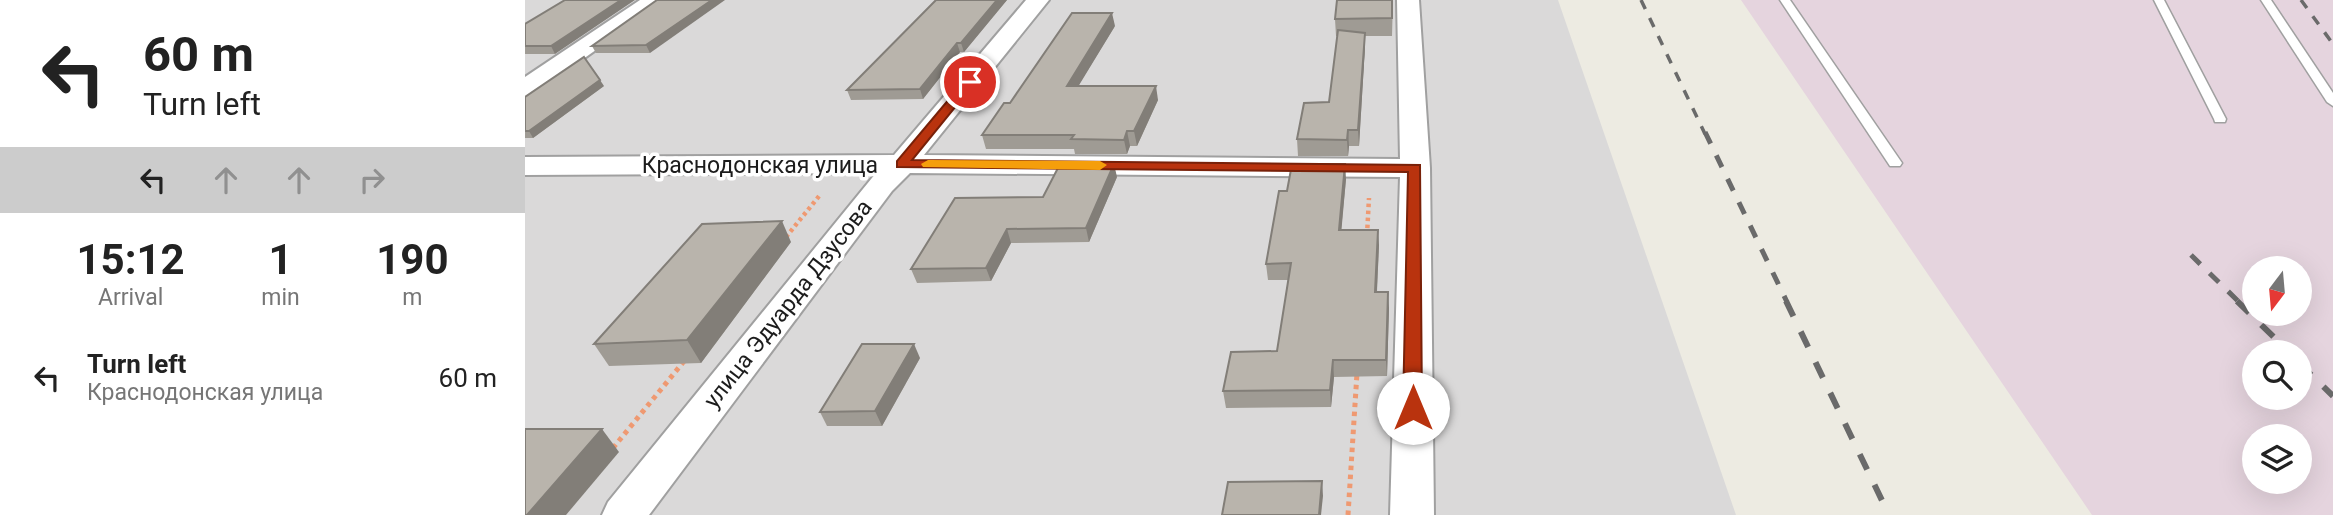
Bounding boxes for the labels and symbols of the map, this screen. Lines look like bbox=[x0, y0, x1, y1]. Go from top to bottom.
pin bbox=[940, 52, 1000, 112]
street label: Краснодонская улица bbox=[642, 152, 878, 179]
street label: улица Эдуарда Дзусова bbox=[698, 195, 878, 413]
north arrow bbox=[2242, 256, 2312, 326]
position arrow bbox=[1376, 371, 1450, 445]

